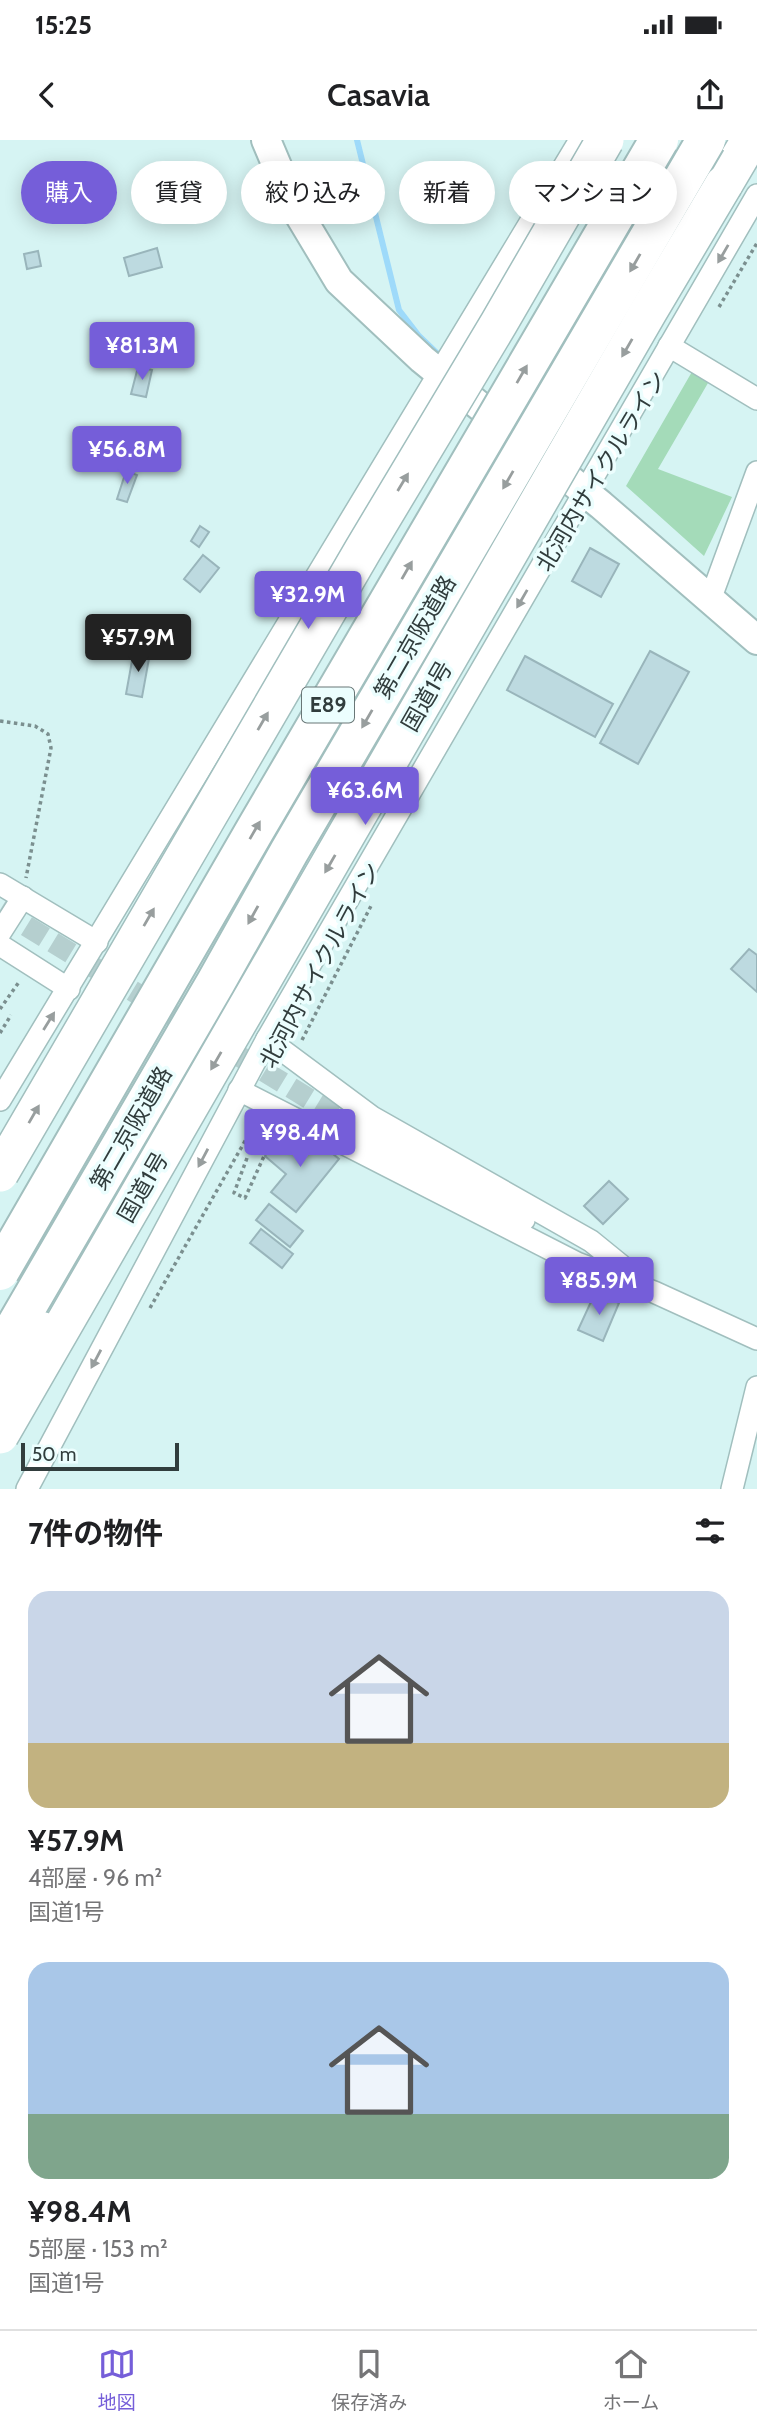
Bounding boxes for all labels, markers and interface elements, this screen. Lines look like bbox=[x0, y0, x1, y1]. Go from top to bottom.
text: 15:25 bbox=[35, 9, 92, 41]
text: Casavia bbox=[327, 75, 430, 114]
icon: back bbox=[28, 76, 66, 114]
icon: share bbox=[691, 76, 729, 114]
chip: 購入 bbox=[21, 161, 117, 224]
chip: 賃貸 bbox=[131, 161, 227, 224]
chip: 絞り込み bbox=[241, 161, 385, 224]
chip: 新着 bbox=[399, 161, 495, 224]
chip: マンション bbox=[509, 161, 677, 224]
one-way arrow bbox=[717, 244, 729, 263]
one-way arrow bbox=[629, 253, 641, 272]
pin: ¥81.3M bbox=[85, 322, 199, 382]
text: ¥81.3M bbox=[106, 331, 178, 359]
one-way arrow bbox=[621, 339, 633, 358]
one-way arrow bbox=[516, 365, 529, 384]
street label: 北河内サイクルライン bbox=[530, 366, 672, 576]
pin: ¥56.8M bbox=[70, 426, 184, 486]
text: ¥56.8M bbox=[88, 435, 166, 463]
one-way arrow bbox=[501, 471, 514, 490]
one-way arrow bbox=[397, 473, 410, 492]
one-way arrow bbox=[401, 561, 413, 580]
street label: 第二京阪道路 bbox=[368, 570, 462, 704]
pin: ¥32.9M bbox=[251, 572, 365, 631]
text: ¥32.9M bbox=[270, 580, 346, 608]
one-way arrow bbox=[516, 589, 528, 608]
pin: ¥57.9M bbox=[81, 615, 195, 674]
text: ¥57.9M bbox=[101, 623, 175, 651]
street label: 国道1号 bbox=[396, 656, 458, 736]
road number: E89 bbox=[302, 688, 354, 722]
one-way arrow bbox=[361, 709, 374, 728]
one-way arrow bbox=[257, 711, 269, 730]
pin: ¥63.6M bbox=[308, 768, 422, 827]
text: ¥63.6M bbox=[327, 776, 403, 804]
one-way arrow bbox=[249, 820, 261, 840]
one-way arrow bbox=[324, 854, 336, 873]
street label: 北河内サイクルライン bbox=[254, 857, 386, 1073]
one-way arrow bbox=[247, 906, 259, 925]
one-way arrow bbox=[143, 908, 155, 927]
one-way arrow bbox=[42, 1011, 55, 1030]
one-way arrow bbox=[210, 1051, 222, 1070]
street label: 第二京阪道路 bbox=[84, 1061, 178, 1195]
one-way arrow bbox=[28, 1104, 40, 1124]
pin: ¥98.4M bbox=[243, 1110, 357, 1169]
text: ¥98.4M bbox=[260, 1118, 340, 1146]
street label: 国道1号 bbox=[112, 1147, 174, 1227]
one-way arrow bbox=[197, 1148, 209, 1168]
pin: ¥85.9M bbox=[542, 1258, 656, 1317]
text: ¥85.9M bbox=[561, 1266, 637, 1294]
one-way arrow bbox=[90, 1349, 102, 1368]
scale bar bbox=[21, 1440, 178, 1472]
text: 50 m bbox=[32, 1443, 76, 1466]
icon: filters bbox=[691, 1512, 729, 1550]
text: 7件の物件 bbox=[28, 1515, 163, 1552]
icon: home bbox=[316, 1636, 442, 1762]
text: ¥57.9M bbox=[28, 1822, 124, 1859]
text: 4部屋 · 96 m² bbox=[28, 1864, 162, 1892]
text: 国道1号 bbox=[28, 1898, 105, 1926]
icon: home bbox=[316, 2007, 442, 2133]
text: ¥98.4M bbox=[28, 2193, 131, 2230]
text: 5部屋 · 153 m² bbox=[28, 2235, 168, 2263]
text: 国道1号 bbox=[28, 2269, 105, 2297]
tab: 地図 bbox=[98, 2345, 136, 2414]
tab: 保存済み bbox=[331, 2345, 407, 2414]
tab: ホーム bbox=[603, 2345, 659, 2414]

